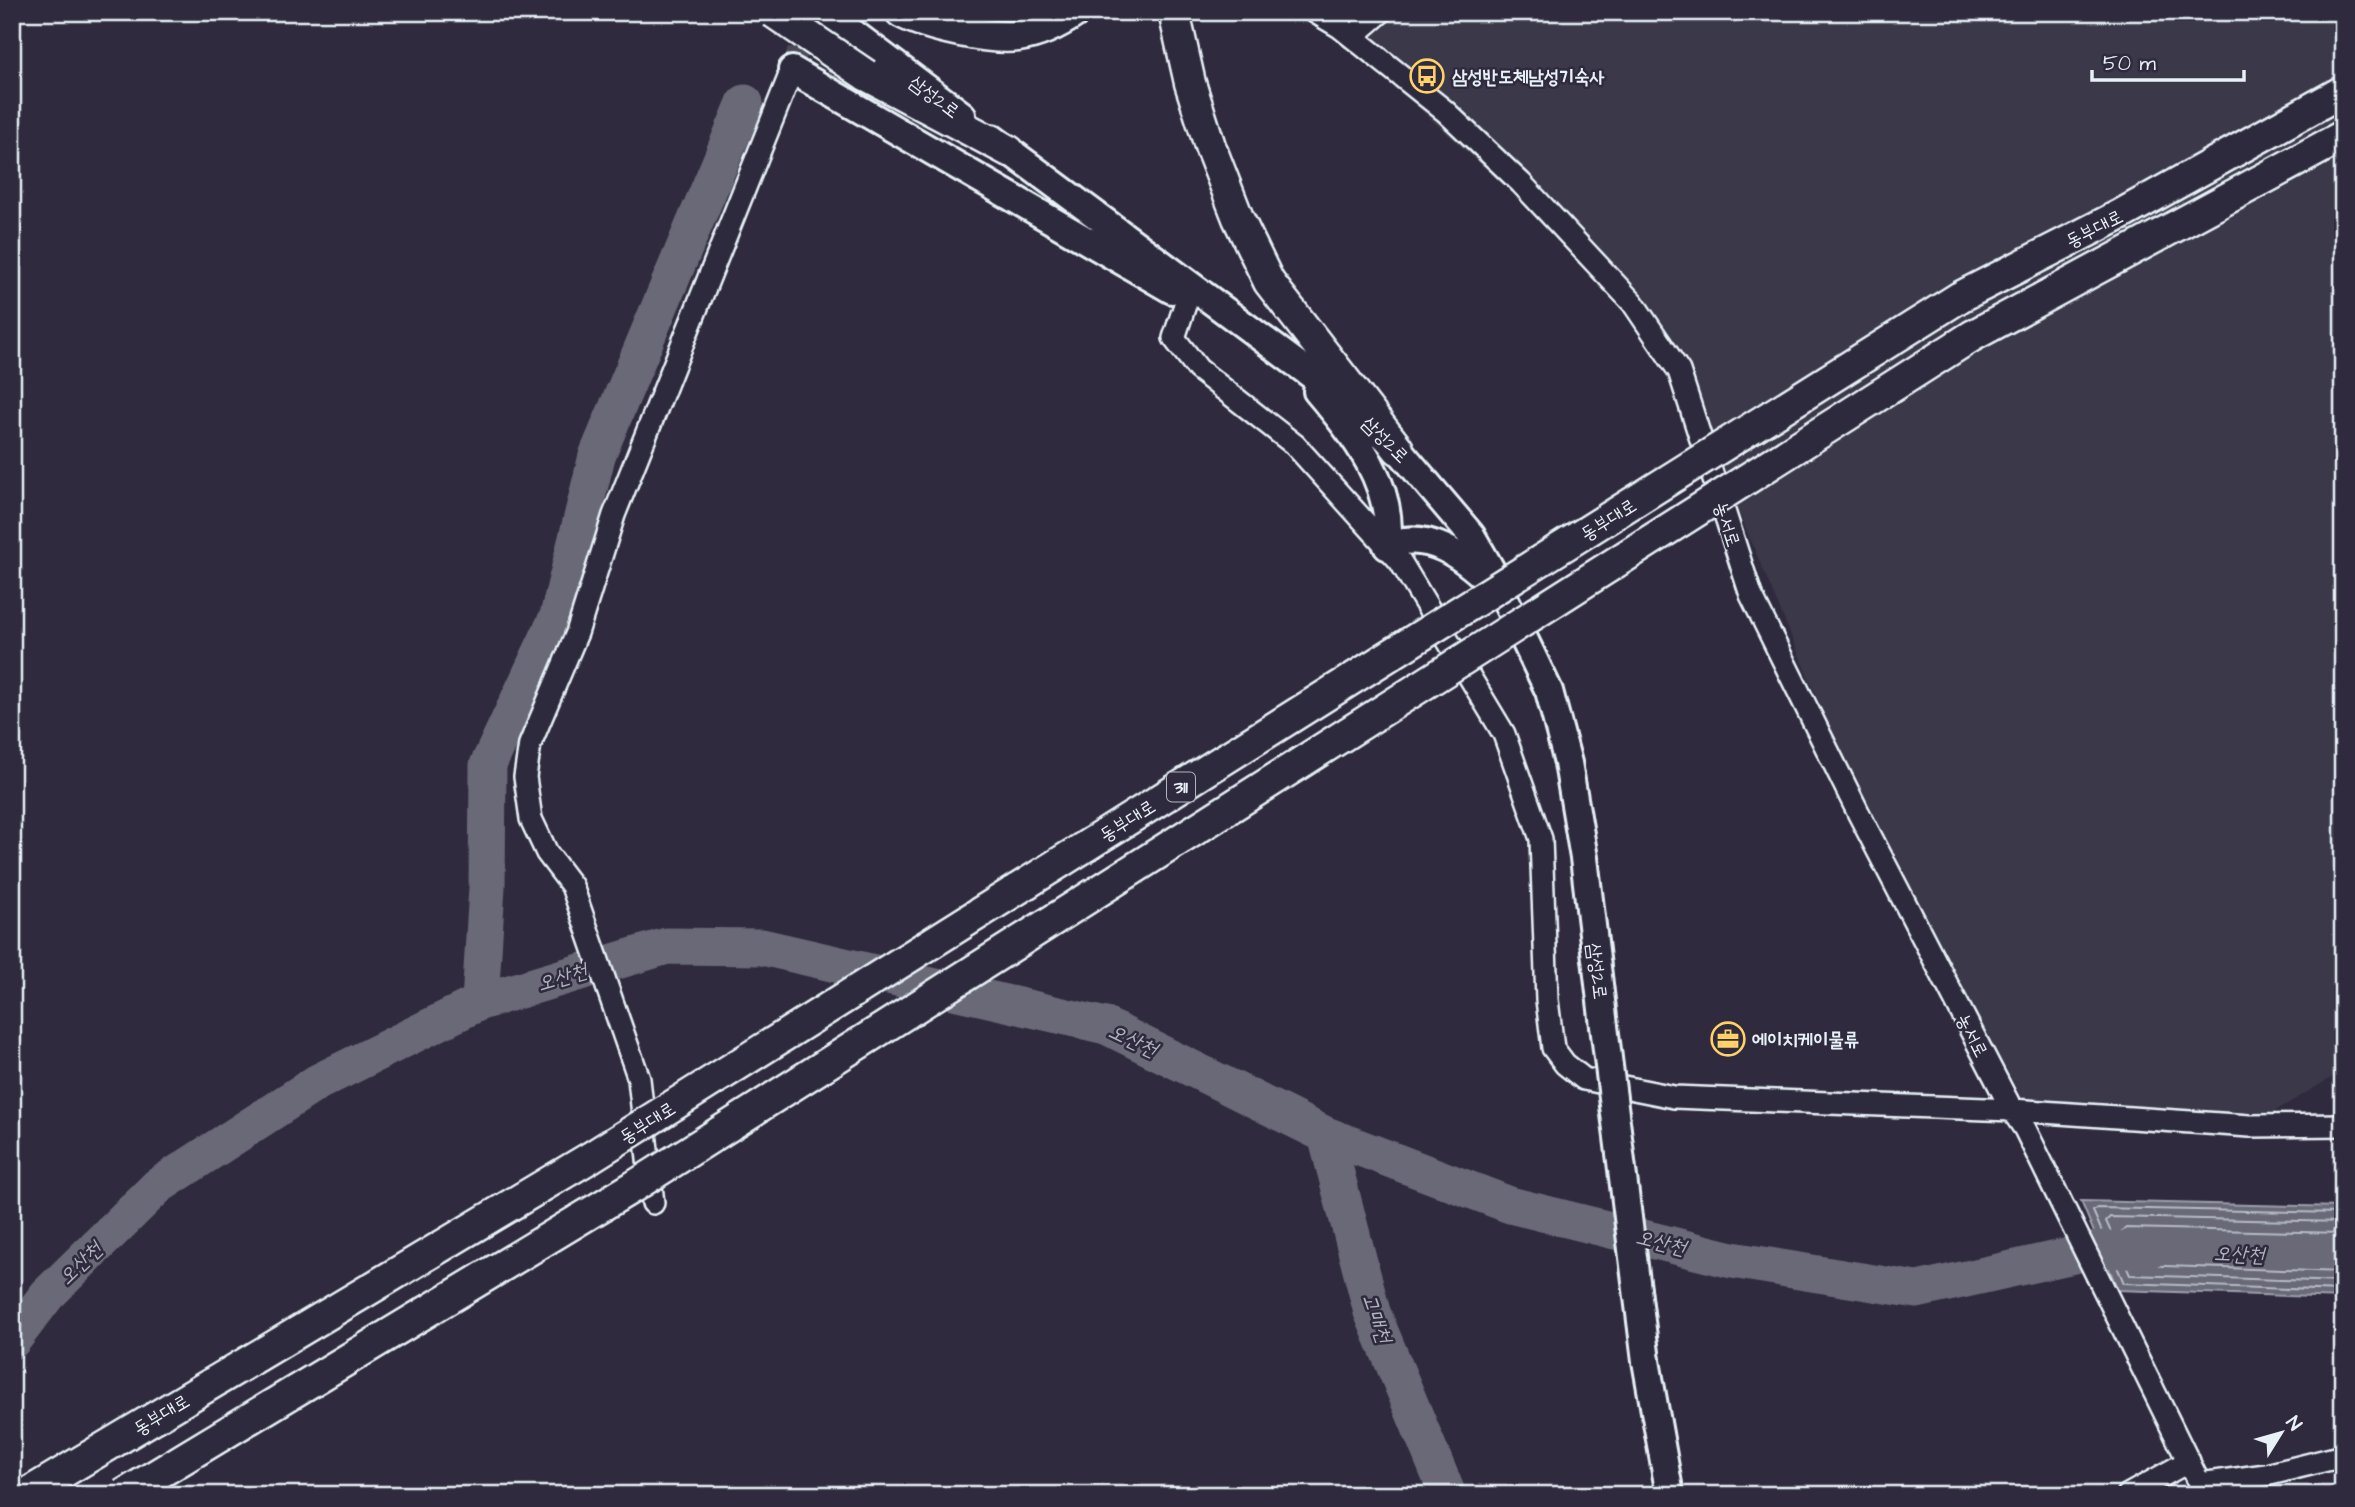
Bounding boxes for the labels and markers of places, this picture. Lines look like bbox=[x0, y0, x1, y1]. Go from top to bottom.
bus stop icon: 삼성반도체남성기숙사 bbox=[1408, 57, 1446, 95]
place label: 삼성반도체남성기숙사 bbox=[1452, 64, 1605, 91]
office icon: 에이치케이물류 bbox=[1709, 1020, 1747, 1058]
place label: 에이치케이물류 bbox=[1752, 1027, 1859, 1054]

